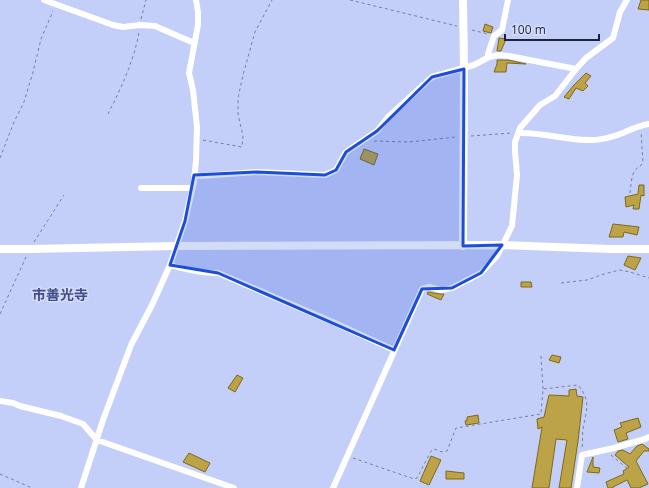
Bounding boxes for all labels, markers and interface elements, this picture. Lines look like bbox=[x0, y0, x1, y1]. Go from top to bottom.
scale bar bbox=[505, 16, 599, 42]
text: 100 m bbox=[511, 21, 546, 38]
district label: 市善光寺 bbox=[32, 285, 88, 304]

